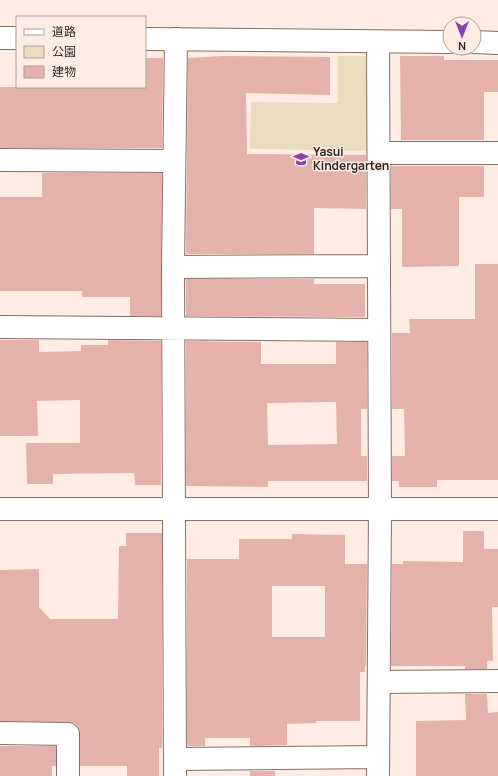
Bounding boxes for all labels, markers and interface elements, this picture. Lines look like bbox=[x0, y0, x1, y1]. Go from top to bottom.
legend bbox=[16, 16, 146, 88]
north arrow bbox=[442, 16, 482, 56]
text: 道路 bbox=[52, 23, 76, 40]
text: N bbox=[458, 39, 466, 54]
text: 公園 bbox=[52, 43, 76, 60]
text: 建物 bbox=[52, 63, 76, 80]
place label: Yasui Kindergarten bbox=[313, 143, 389, 174]
school or university icon: Yasui Kindergarten bbox=[292, 150, 310, 168]

